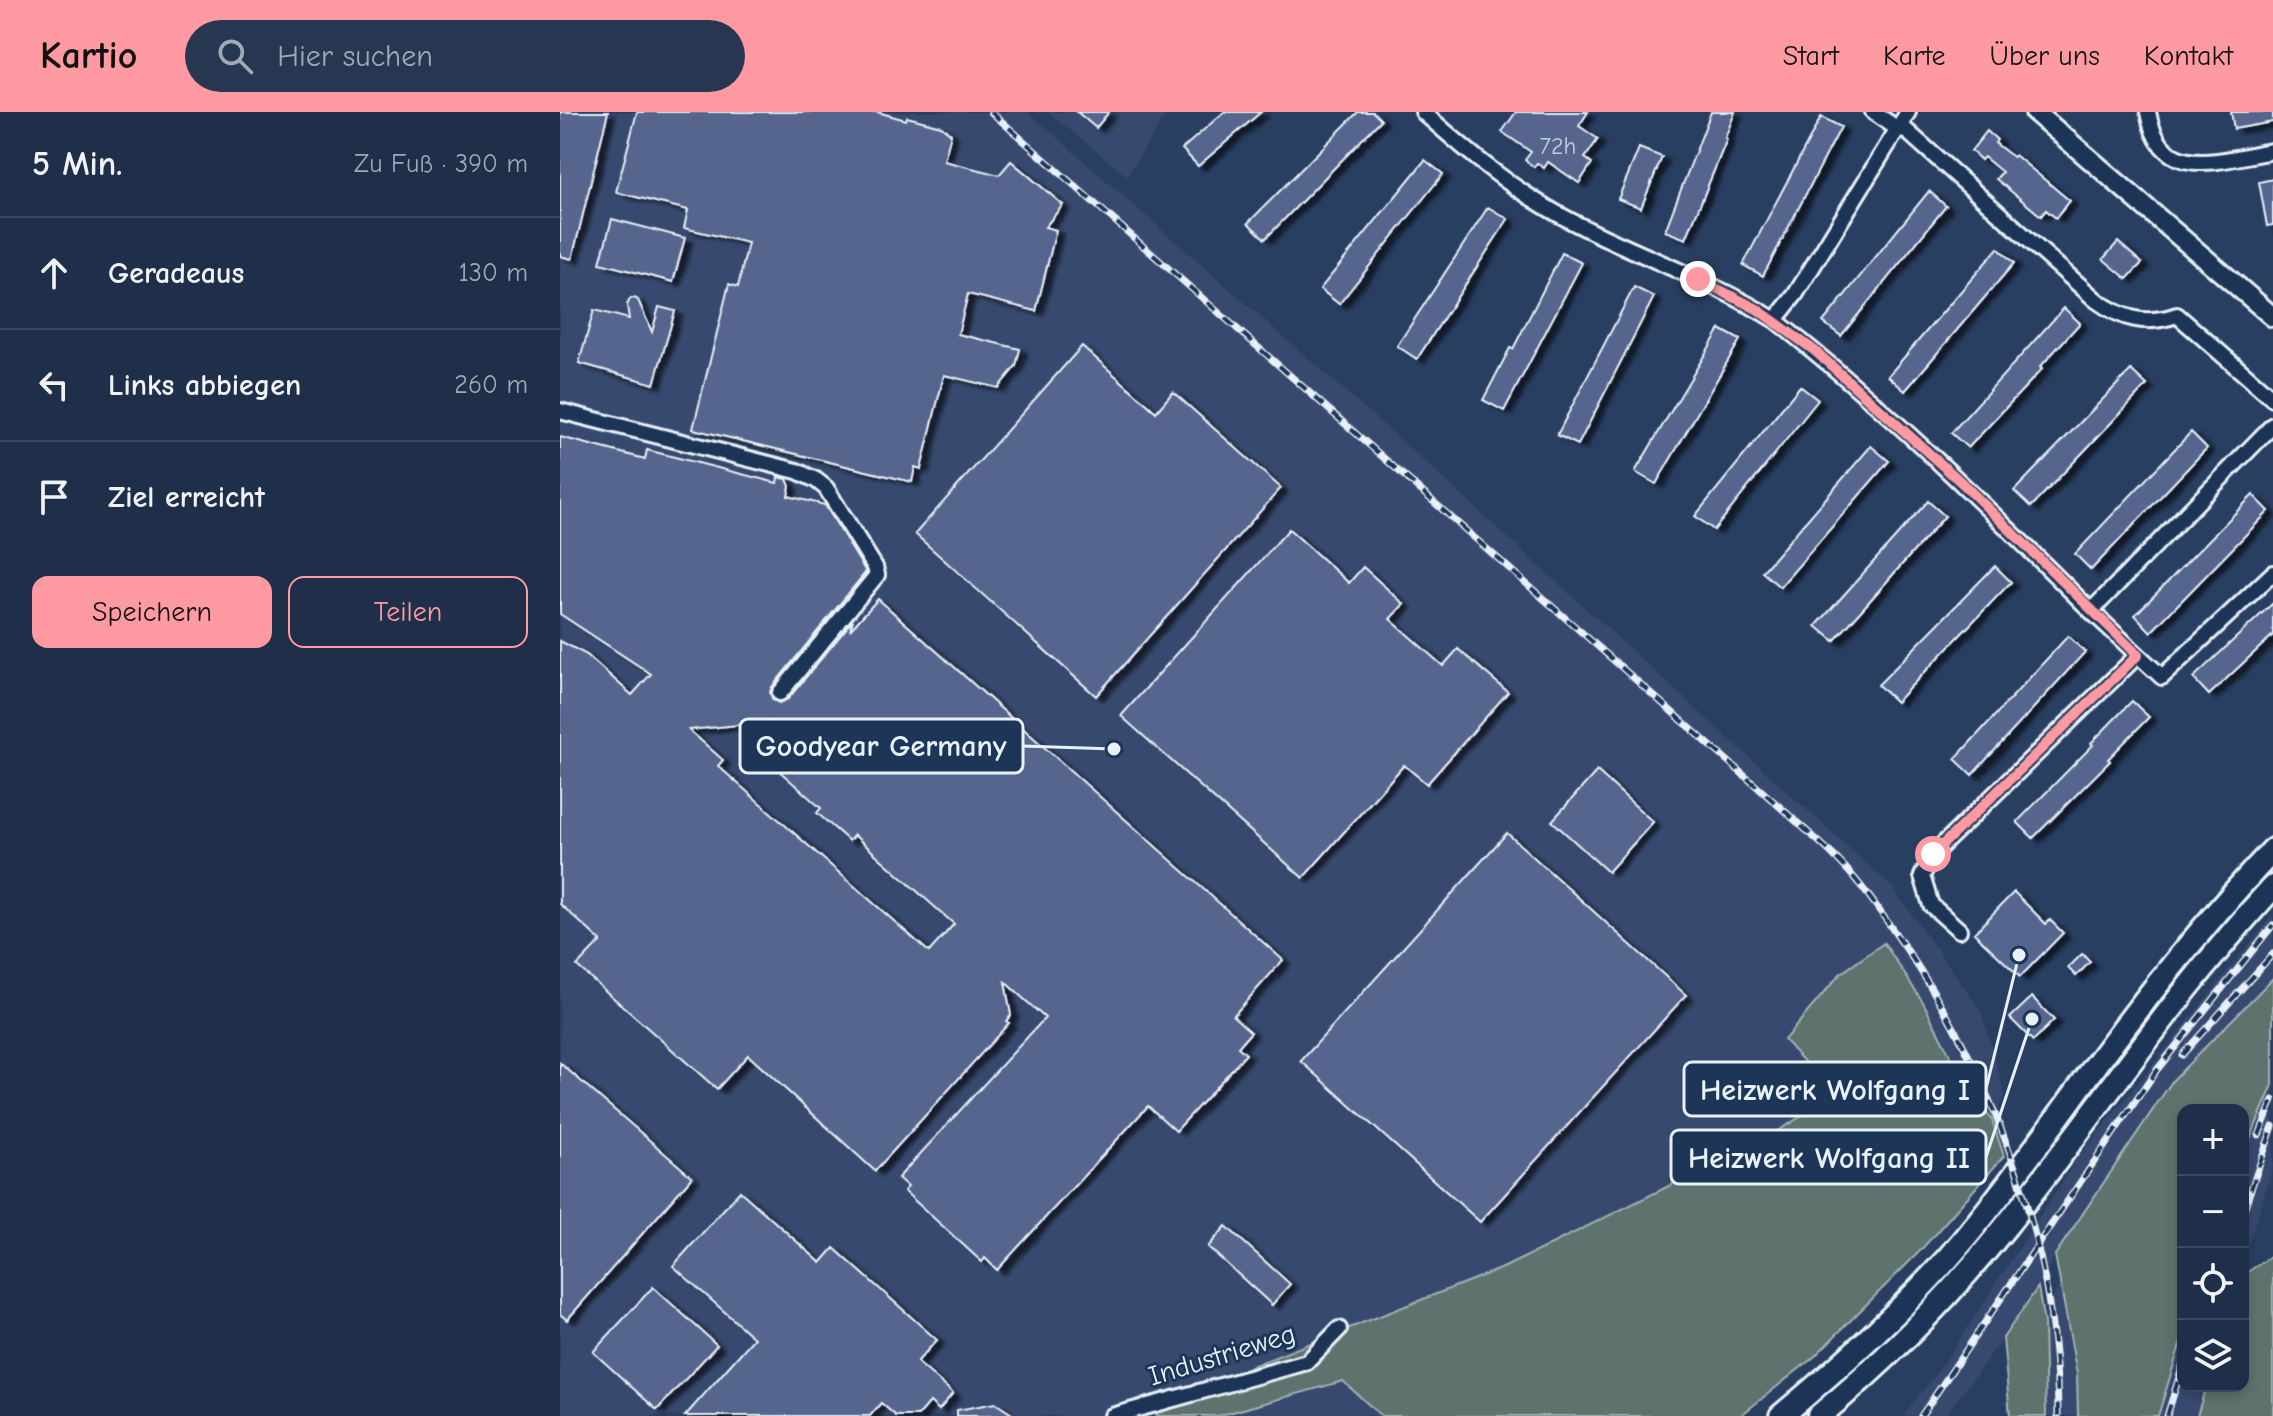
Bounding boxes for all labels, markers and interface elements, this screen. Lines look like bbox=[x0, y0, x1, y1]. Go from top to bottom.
search box bbox=[185, 20, 745, 92]
text: Kartio bbox=[40, 34, 137, 78]
icon: search bbox=[213, 34, 257, 78]
text: Hier suchen bbox=[277, 39, 433, 74]
text: Start bbox=[1783, 40, 1839, 72]
text: Karte bbox=[1883, 40, 1946, 72]
text: Über uns bbox=[1990, 40, 2100, 72]
text: Kontakt bbox=[2144, 40, 2233, 72]
house number: 72h bbox=[1540, 132, 1576, 160]
text: 5 Min. bbox=[32, 144, 122, 184]
text: Zu Fuß · 390 m bbox=[354, 149, 528, 179]
icon: ahead bbox=[32, 251, 76, 295]
text: Geradeaus bbox=[108, 256, 244, 291]
text: 130 m bbox=[459, 258, 528, 288]
route end bbox=[1680, 261, 1716, 297]
icon: left bbox=[32, 363, 76, 407]
text: Links abbiegen bbox=[108, 368, 301, 403]
text: 260 m bbox=[454, 370, 528, 400]
icon: arrive bbox=[32, 475, 76, 519]
text: Ziel erreicht bbox=[108, 480, 265, 515]
button: Speichern bbox=[32, 576, 272, 648]
button: Teilen bbox=[288, 576, 528, 648]
callout: Goodyear Germany bbox=[740, 719, 1023, 773]
text: Goodyear Germany bbox=[756, 729, 1007, 764]
route start bbox=[1915, 836, 1951, 872]
callout: Heizwerk Wolfgang I bbox=[1684, 1062, 1986, 1116]
text: Heizwerk Wolfgang I bbox=[1700, 1073, 1970, 1108]
map controls bbox=[2177, 1104, 2249, 1392]
button: + bbox=[2177, 1104, 2249, 1176]
callout: Heizwerk Wolfgang II bbox=[1671, 1130, 1986, 1184]
text: Heizwerk Wolfgang II bbox=[1688, 1141, 1970, 1176]
button: − bbox=[2177, 1176, 2249, 1248]
button: locate bbox=[2177, 1248, 2249, 1320]
street label: Industrieweg bbox=[1145, 1317, 1299, 1393]
button: layers bbox=[2177, 1320, 2249, 1392]

